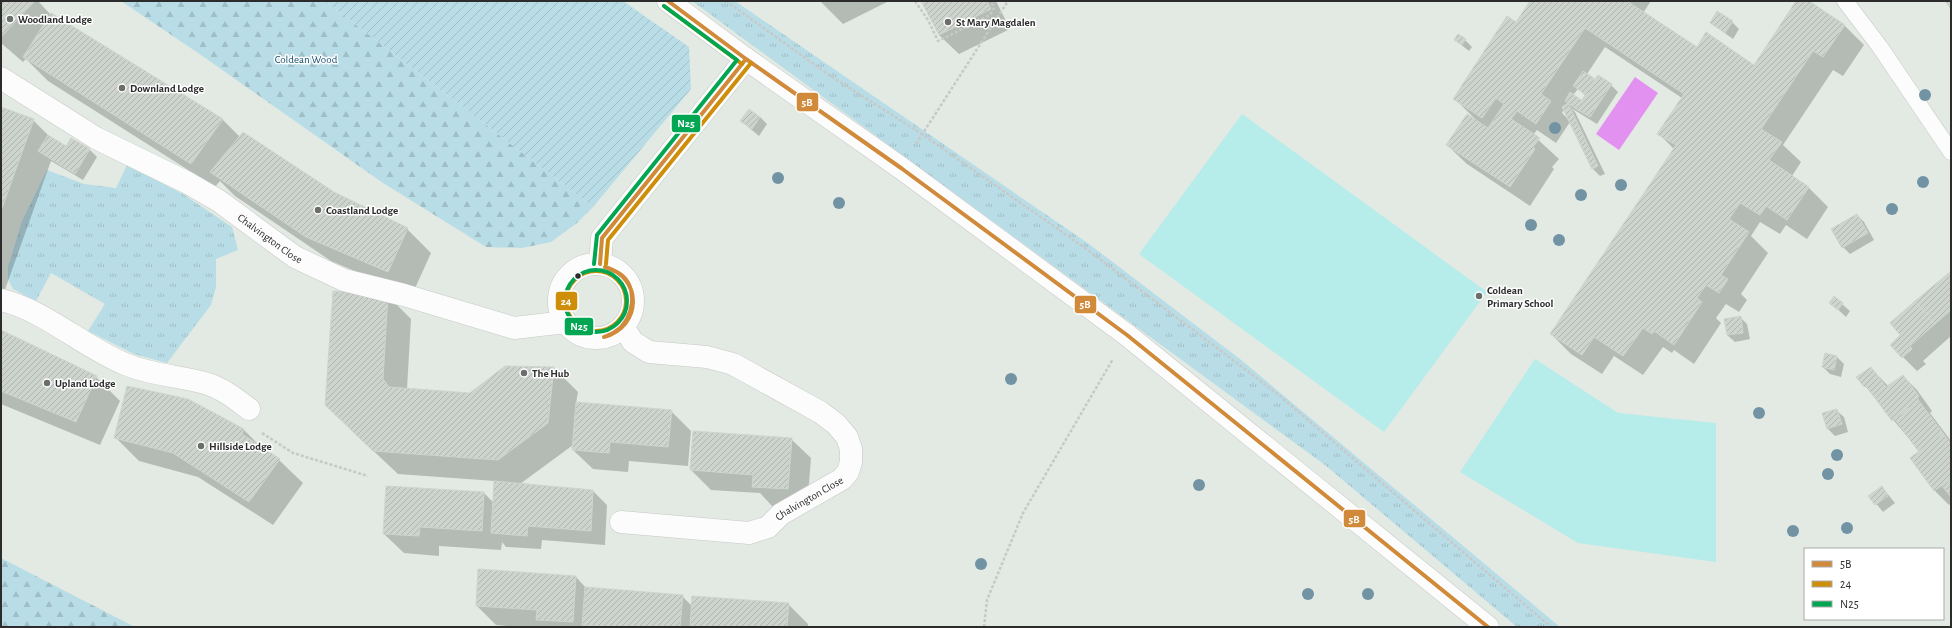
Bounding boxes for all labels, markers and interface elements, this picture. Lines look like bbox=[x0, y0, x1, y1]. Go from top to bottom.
marker: Woodland Lodge bbox=[5, 14, 15, 24]
place label: Woodland Lodge bbox=[18, 14, 92, 25]
marker: St Mary Magdalen bbox=[943, 17, 953, 27]
place label: St Mary Magdalen bbox=[956, 17, 1036, 28]
park label: Coldean Wood bbox=[275, 54, 338, 65]
marker: Downland Lodge bbox=[117, 83, 127, 93]
place label: Downland Lodge bbox=[130, 83, 204, 94]
line badge: 5B bbox=[796, 92, 819, 112]
text: 5B bbox=[801, 97, 813, 108]
line badge: N25 bbox=[671, 114, 701, 133]
text: N25 bbox=[677, 118, 695, 129]
marker: Coastland Lodge bbox=[313, 205, 323, 215]
place label: Coastland Lodge bbox=[326, 205, 398, 216]
street label: Chalvington Close bbox=[236, 211, 304, 265]
unlabelled marker bbox=[573, 271, 583, 281]
place label: Coldean Primary School bbox=[1487, 285, 1554, 309]
line badge: 24 bbox=[555, 291, 578, 311]
marker: Coldean Primary School bbox=[1474, 291, 1484, 301]
line badge: 5B bbox=[1074, 295, 1097, 314]
text: 24 bbox=[561, 296, 572, 307]
text: 5B bbox=[1079, 299, 1091, 310]
line badge: N25 bbox=[564, 317, 594, 336]
text: N25 bbox=[570, 321, 588, 332]
marker: The Hub bbox=[519, 368, 529, 378]
place label: The Hub bbox=[532, 368, 570, 379]
marker: Upland Lodge bbox=[42, 378, 52, 388]
place label: Upland Lodge bbox=[55, 378, 115, 389]
marker: Hillside Lodge bbox=[196, 441, 206, 451]
place label: Hillside Lodge bbox=[209, 441, 272, 452]
street label: Chalvington Close bbox=[773, 474, 845, 522]
line badge: 5B bbox=[1343, 509, 1366, 528]
text: 5B bbox=[1348, 514, 1360, 525]
legend bbox=[1804, 548, 1944, 620]
text: 5B bbox=[1840, 558, 1851, 570]
text: 24 bbox=[1840, 578, 1851, 590]
text: N25 bbox=[1840, 598, 1859, 610]

